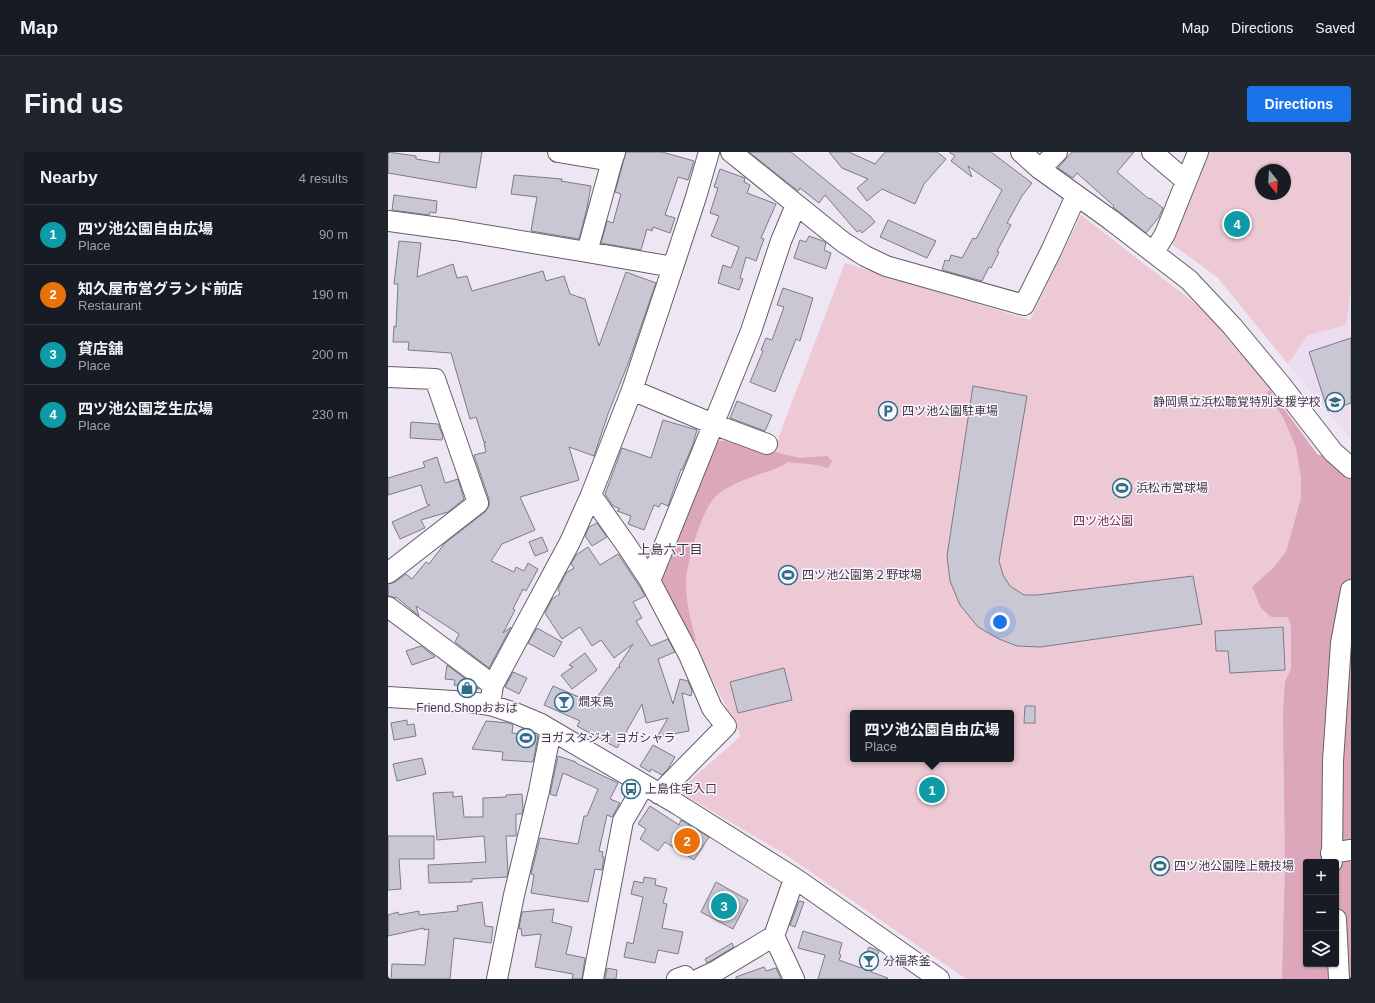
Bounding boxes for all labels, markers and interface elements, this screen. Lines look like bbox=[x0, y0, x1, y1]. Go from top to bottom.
text: Map bbox=[20, 17, 58, 38]
text: Map bbox=[1182, 20, 1209, 36]
text: Directions bbox=[1231, 20, 1293, 36]
text: Saved bbox=[1315, 20, 1355, 36]
button: Directions bbox=[1247, 86, 1351, 122]
text: Find us bbox=[24, 88, 124, 119]
north arrow bbox=[1255, 164, 1291, 200]
text: Nearby bbox=[40, 168, 98, 187]
text: 4 results bbox=[299, 171, 348, 186]
pin: 4 bbox=[1224, 209, 1250, 239]
text: 四ツ池公園自由広場 bbox=[78, 220, 213, 237]
text: 1 bbox=[49, 227, 57, 242]
text: 90 m bbox=[319, 227, 348, 242]
text: Place bbox=[78, 238, 111, 253]
text: 知久屋市営グランド前店 bbox=[78, 280, 243, 297]
text: 2 bbox=[49, 287, 57, 302]
text: 190 m bbox=[312, 287, 348, 302]
text: Restaurant bbox=[78, 298, 142, 313]
text: 貸店舗 bbox=[78, 340, 123, 357]
text: 3 bbox=[49, 347, 57, 362]
text: 200 m bbox=[312, 347, 348, 362]
text: Place bbox=[78, 358, 111, 373]
school or university icon: 静岡県立浜松聴覚特別支援学校 bbox=[1324, 391, 1346, 413]
place label: 静岡県立浜松聴覚特別支援学校 bbox=[1153, 395, 1321, 409]
text: 四ツ池公園芝生広場 bbox=[78, 400, 213, 417]
parking icon: 四ツ池公園駐車場 bbox=[877, 400, 899, 422]
place label: 四ツ池公園駐車場 bbox=[902, 404, 998, 418]
text: 4 bbox=[49, 407, 57, 422]
text: 230 m bbox=[312, 407, 348, 422]
text: Place bbox=[78, 418, 111, 433]
sports icon: 浜松市営球場 bbox=[1111, 477, 1133, 499]
place label: 浜松市営球場 bbox=[1136, 481, 1208, 495]
park label: 四ツ池公園 bbox=[1073, 514, 1133, 528]
district label: 上島六丁目 bbox=[637, 542, 703, 557]
sports icon: 四ツ池公園第２野球場 bbox=[777, 564, 799, 586]
place label: 四ツ池公園第２野球場 bbox=[802, 568, 922, 582]
your location bbox=[990, 612, 1010, 632]
shop icon: Friend Shopおおば bbox=[456, 677, 478, 699]
bar icon: 燗来鳥 bbox=[553, 691, 575, 713]
place label: 燗来鳥 bbox=[578, 695, 614, 709]
place label: Friend Shopおおば bbox=[416, 701, 518, 715]
popup bbox=[850, 710, 1014, 762]
text: 四ツ池公園自由広場 bbox=[864, 721, 1000, 738]
sports icon: ヨガスタジオ ヨガシャラ bbox=[515, 727, 537, 749]
place label: ヨガスタジオ ヨガシャラ bbox=[540, 731, 675, 745]
text: Place bbox=[864, 739, 897, 754]
pin: 1 bbox=[919, 775, 945, 805]
bus stop icon: 上島住宅入口 bbox=[620, 778, 642, 800]
place label: 上島住宅入口 bbox=[645, 782, 717, 796]
pin: 2 bbox=[674, 826, 700, 856]
sports icon: 四ツ池公園陸上競技場 bbox=[1149, 855, 1171, 877]
place label: 四ツ池公園陸上競技場 bbox=[1174, 859, 1294, 873]
map controls bbox=[1303, 859, 1339, 967]
button: + bbox=[1303, 859, 1339, 895]
pin: 3 bbox=[711, 891, 737, 921]
button: − bbox=[1303, 895, 1339, 931]
button: layers bbox=[1303, 931, 1339, 967]
bar icon: 分福茶釜 bbox=[858, 950, 880, 972]
place label: 分福茶釜 bbox=[883, 954, 931, 968]

